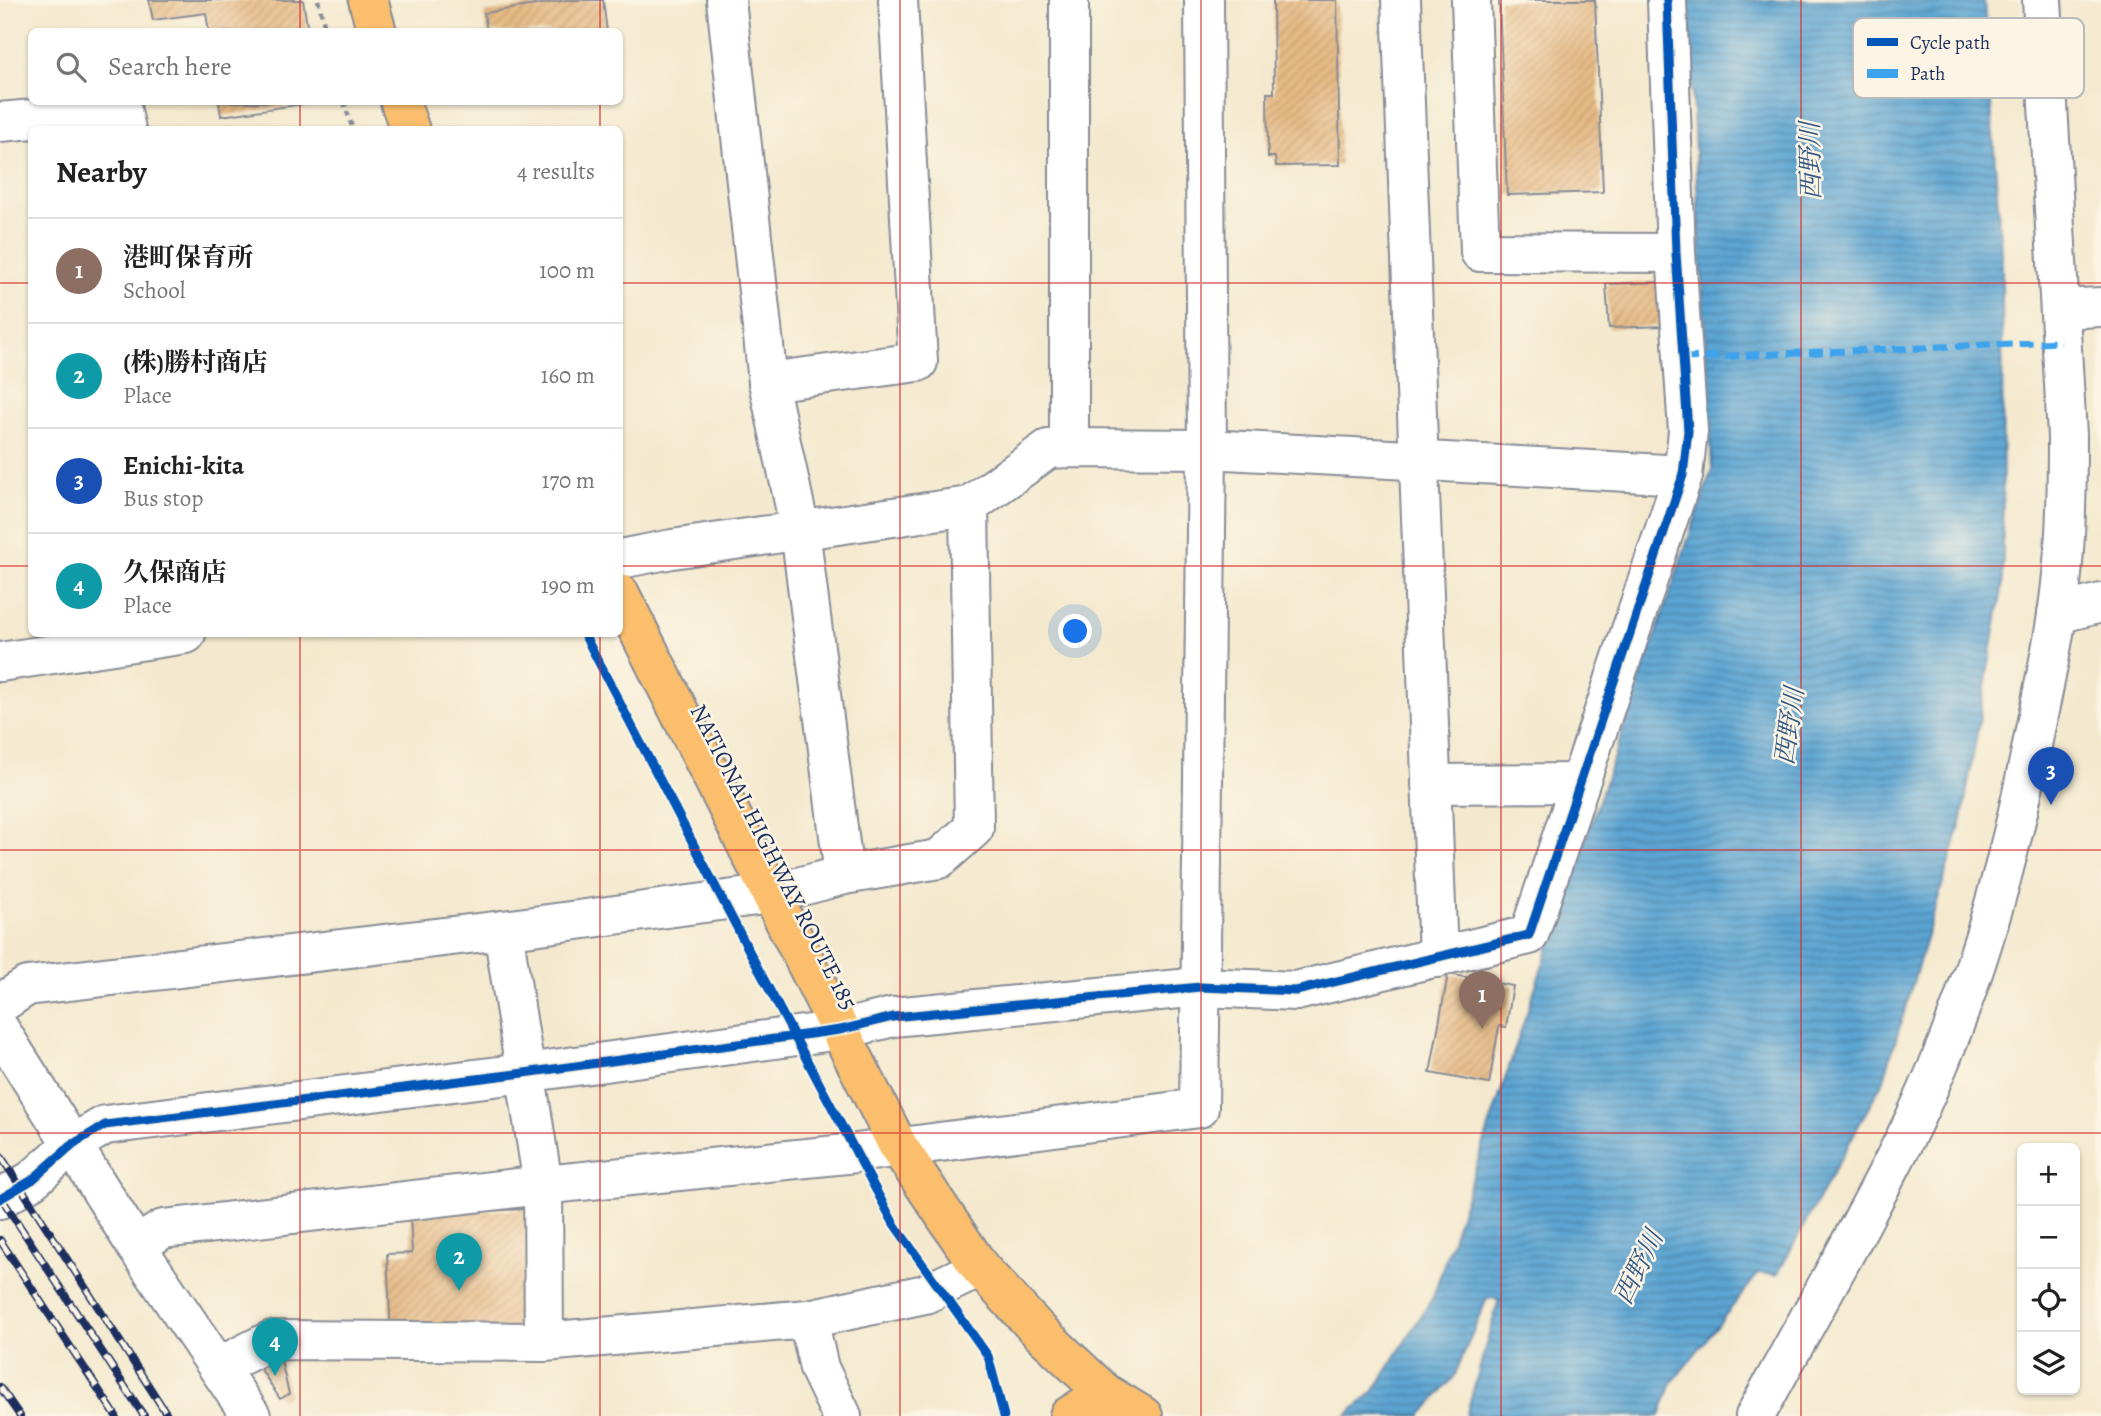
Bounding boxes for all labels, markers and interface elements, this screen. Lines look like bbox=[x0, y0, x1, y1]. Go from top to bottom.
legend bbox=[1853, 18, 2084, 98]
search box bbox=[28, 28, 623, 105]
text: Cycle path bbox=[1910, 30, 1990, 56]
icon: search bbox=[52, 48, 90, 86]
text: Search here bbox=[108, 49, 232, 84]
text: Path bbox=[1910, 61, 1945, 87]
water label: 西野川 bbox=[1792, 119, 1829, 200]
text: Nearby bbox=[56, 152, 147, 192]
text: 4 results bbox=[517, 156, 595, 187]
text: 港町保育所 bbox=[123, 240, 253, 275]
text: 1 bbox=[75, 255, 83, 286]
text: 100 m bbox=[539, 255, 595, 286]
text: School bbox=[123, 275, 185, 306]
text: (株)勝村商店 bbox=[123, 345, 268, 380]
text: 2 bbox=[73, 360, 85, 391]
text: 160 m bbox=[541, 360, 595, 391]
text: Place bbox=[123, 380, 172, 411]
text: Enichi-kita bbox=[123, 448, 244, 483]
text: 3 bbox=[74, 465, 84, 496]
text: 170 m bbox=[542, 465, 595, 496]
text: Bus stop bbox=[123, 483, 203, 514]
text: 久保商店 bbox=[123, 555, 227, 590]
text: 4 bbox=[74, 570, 84, 601]
text: 190 m bbox=[541, 570, 595, 601]
text: Place bbox=[123, 590, 172, 621]
your location bbox=[1058, 614, 1092, 648]
water label: 西野川 bbox=[1767, 682, 1813, 767]
street label: NATIONAL HIGHWAY ROUTE 185 bbox=[683, 699, 865, 1015]
pin: 3 bbox=[2028, 747, 2074, 805]
pin: 1 bbox=[1459, 971, 1505, 1029]
map controls bbox=[2017, 1143, 2080, 1395]
button: + bbox=[2017, 1143, 2080, 1206]
button: − bbox=[2017, 1206, 2080, 1269]
water label: 西野川 bbox=[1606, 1222, 1673, 1310]
pin: 2 bbox=[436, 1233, 482, 1291]
button: locate bbox=[2017, 1269, 2080, 1332]
pin: 4 bbox=[252, 1318, 298, 1376]
button: layers bbox=[2017, 1332, 2080, 1395]

